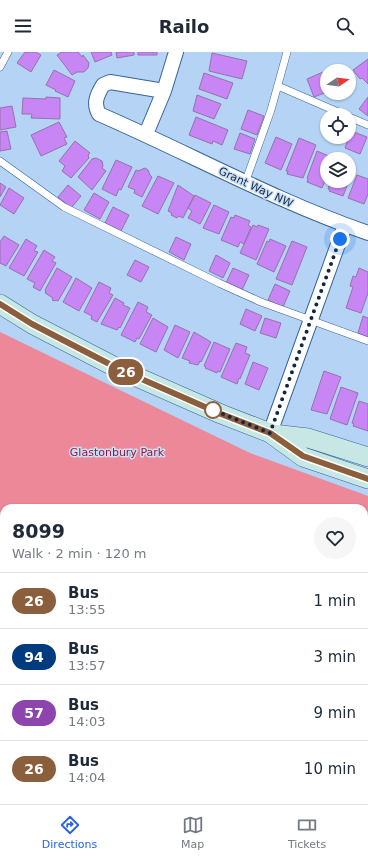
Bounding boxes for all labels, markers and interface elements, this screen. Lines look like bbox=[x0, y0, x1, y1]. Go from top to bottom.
icon: menu bbox=[12, 15, 34, 37]
icon: search bbox=[334, 15, 356, 37]
text: Railo bbox=[159, 16, 209, 37]
north arrow bbox=[320, 64, 356, 100]
map controls bbox=[320, 64, 356, 188]
button: locate bbox=[320, 108, 356, 144]
button: layers bbox=[320, 152, 356, 188]
street label: Grant Way NW bbox=[217, 165, 295, 210]
your location bbox=[330, 229, 350, 249]
line badge: 26 bbox=[108, 359, 144, 385]
text: 26 bbox=[116, 364, 136, 380]
unlabelled marker bbox=[204, 401, 222, 419]
park label: Glastonbury Park bbox=[70, 446, 165, 459]
button: heart bbox=[314, 517, 356, 559]
text: 8099 bbox=[12, 520, 65, 542]
text: Walk · 2 min · 120 m bbox=[12, 546, 146, 561]
text: Bus bbox=[68, 584, 99, 602]
text: 1 min bbox=[313, 592, 356, 610]
text: 26 bbox=[24, 593, 44, 609]
text: 13:55 bbox=[68, 602, 105, 617]
text: Bus bbox=[68, 640, 99, 658]
text: 3 min bbox=[313, 648, 356, 666]
text: 94 bbox=[24, 649, 44, 665]
text: 13:57 bbox=[68, 658, 105, 673]
text: Bus bbox=[68, 696, 99, 714]
text: 9 min bbox=[313, 704, 356, 722]
text: 57 bbox=[24, 705, 44, 721]
text: 14:03 bbox=[68, 714, 105, 729]
text: Bus bbox=[68, 752, 99, 770]
text: 10 min bbox=[304, 760, 356, 778]
text: 26 bbox=[24, 761, 44, 777]
text: 14:04 bbox=[68, 770, 105, 785]
tab: Directions bbox=[42, 814, 97, 851]
tab: Map bbox=[181, 814, 204, 851]
tab: Tickets bbox=[288, 814, 326, 851]

